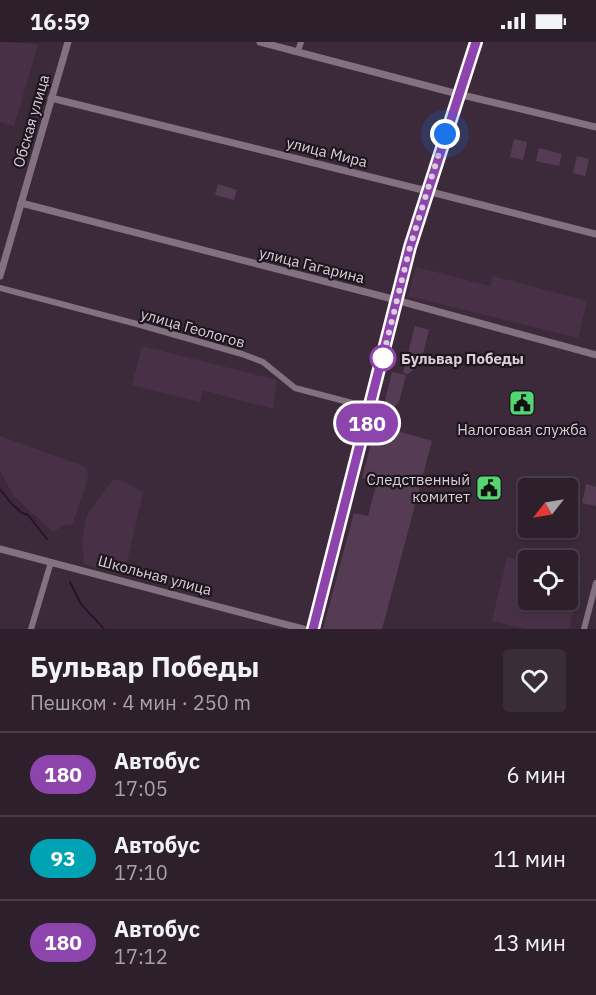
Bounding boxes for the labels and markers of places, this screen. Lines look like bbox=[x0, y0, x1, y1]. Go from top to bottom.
marker: Бульвар Победы bbox=[370, 345, 396, 371]
place label: Бульвар Победы bbox=[401, 349, 524, 368]
public building icon: Налоговая служба bbox=[507, 388, 537, 418]
place label: Налоговая служба bbox=[457, 420, 587, 439]
place label: Следственный комитет bbox=[366, 470, 470, 506]
public building icon: Следственный комитет bbox=[474, 473, 504, 503]

